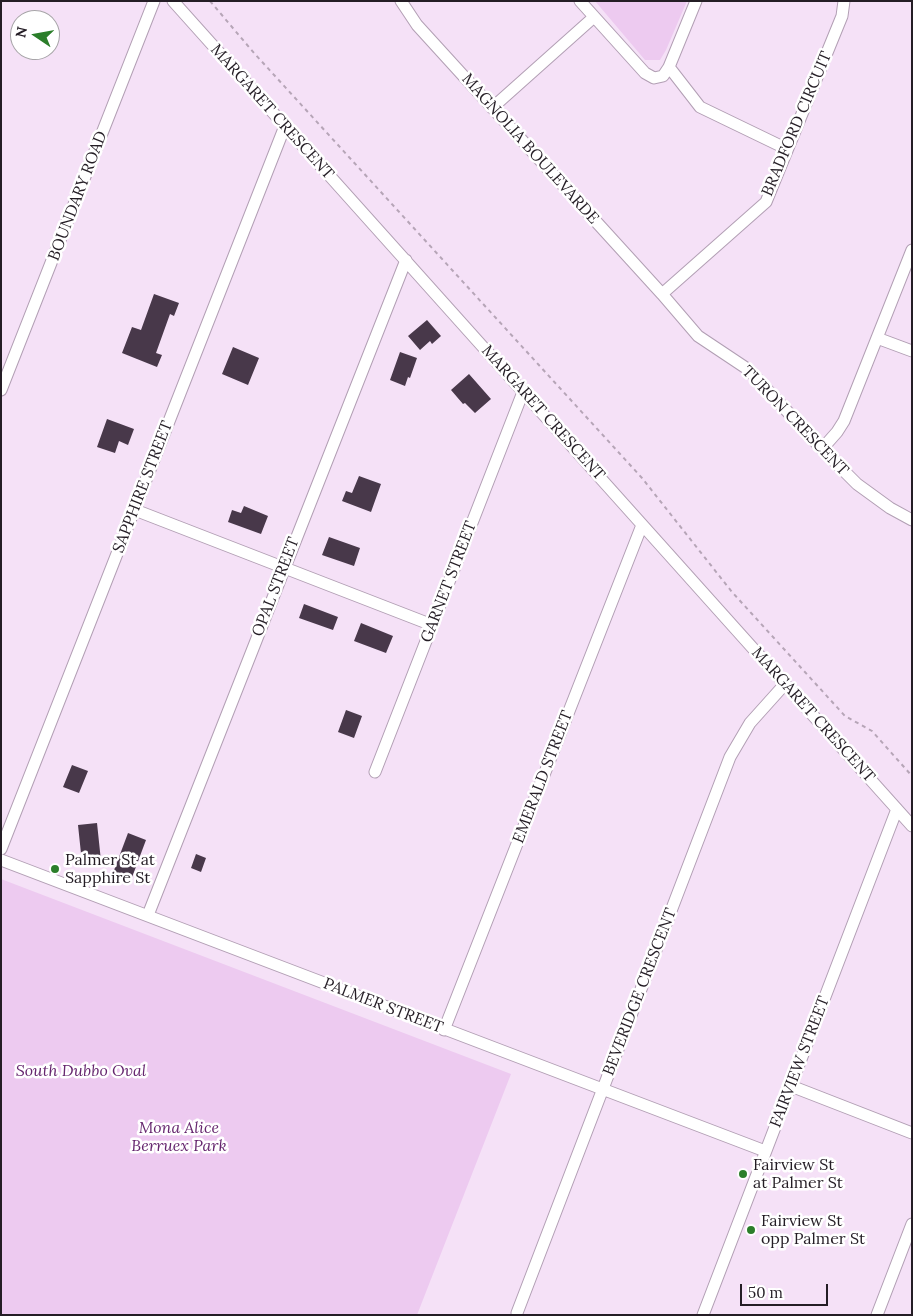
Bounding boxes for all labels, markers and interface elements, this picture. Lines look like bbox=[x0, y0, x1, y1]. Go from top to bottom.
north arrow bbox=[10, 10, 60, 60]
text: N bbox=[11, 25, 31, 39]
street label: MARGARET CRESCENT bbox=[206, 40, 338, 184]
street label: BRADFORD CIRCUIT bbox=[758, 49, 836, 199]
street label: MAGNOLIA BOULEVARDE bbox=[457, 70, 603, 228]
street label: BOUNDARY ROAD bbox=[44, 129, 112, 263]
street label: MARGARET CRESCENT bbox=[477, 341, 609, 485]
street label: TURON CRESCENT bbox=[738, 362, 852, 480]
street label: SAPPHIRE STREET bbox=[109, 418, 177, 556]
street label: GARNET STREET bbox=[417, 519, 481, 645]
street label: OPAL STREET bbox=[248, 535, 304, 639]
street label: MARGARET CRESCENT bbox=[747, 643, 879, 787]
street label: EMERALD STREET bbox=[509, 708, 577, 846]
place label: Palmer St at Sapphire St bbox=[65, 850, 155, 888]
marker: Palmer St at Sapphire St bbox=[49, 863, 61, 875]
street label: BEVERIDGE CRESCENT bbox=[599, 906, 681, 1078]
street label: PALMER STREET bbox=[320, 974, 446, 1038]
street label: FAIRVIEW STREET bbox=[766, 994, 834, 1130]
park label: South Dubbo Oval bbox=[16, 1061, 146, 1081]
park label: Mona Alice Berruex Park bbox=[131, 1118, 227, 1156]
place label: Fairview St at Palmer St bbox=[753, 1155, 843, 1193]
marker: Fairview St at Palmer St bbox=[737, 1168, 749, 1180]
place label: Fairview St opp Palmer St bbox=[761, 1211, 865, 1249]
marker: Fairview St opp Palmer St bbox=[745, 1224, 757, 1236]
scale bar bbox=[743, 1274, 830, 1306]
text: 50 m bbox=[748, 1283, 783, 1302]

